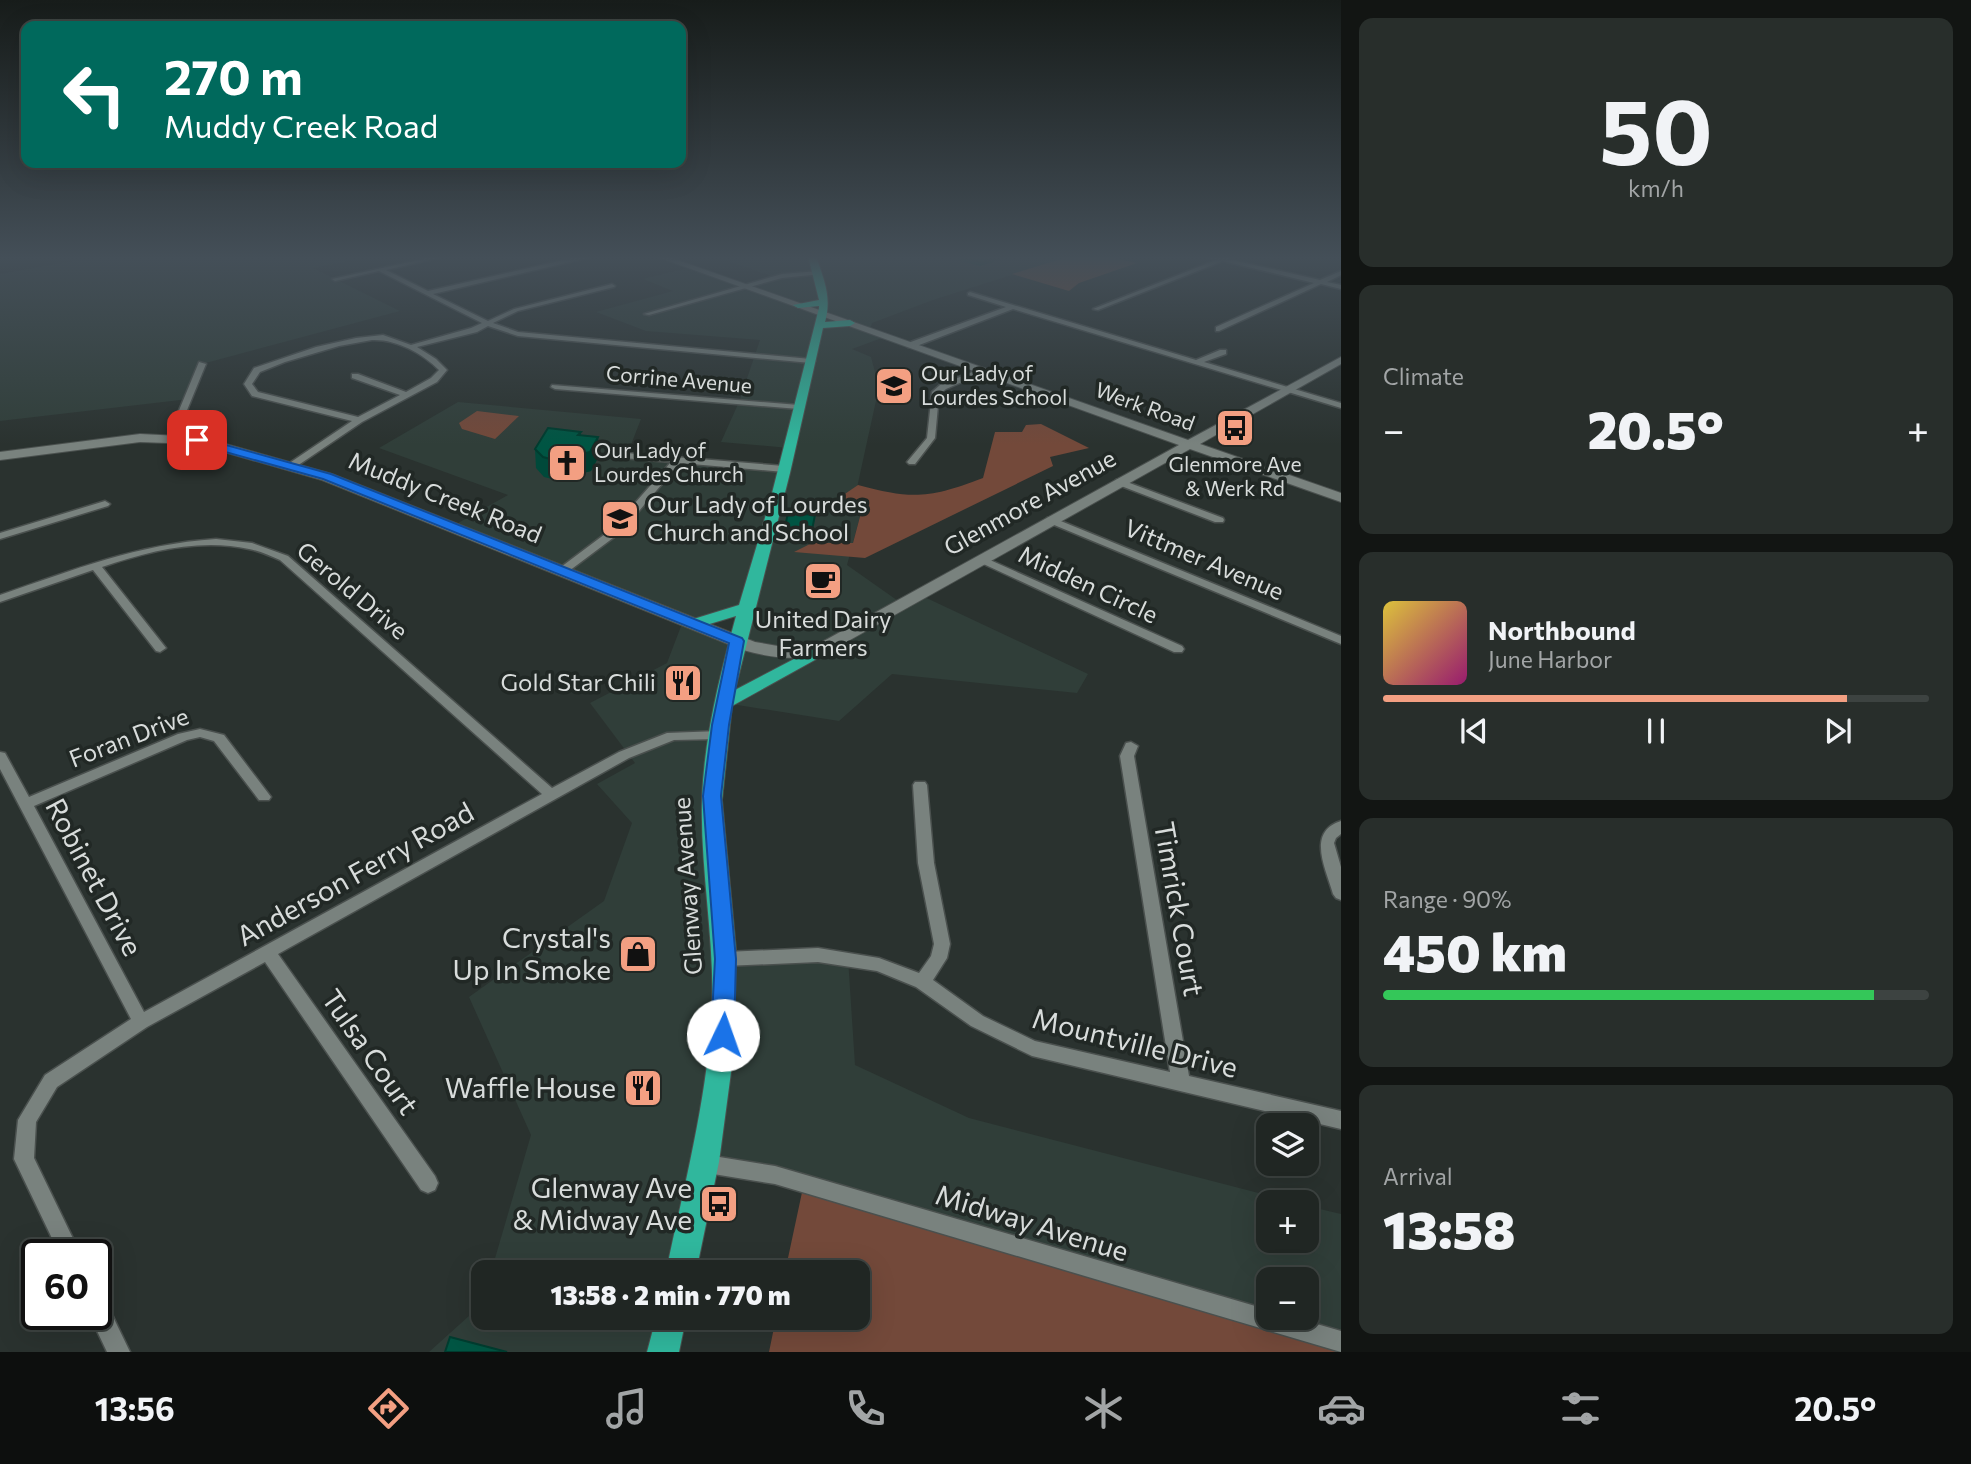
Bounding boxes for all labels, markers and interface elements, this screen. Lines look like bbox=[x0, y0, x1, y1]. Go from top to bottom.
text: 270 m bbox=[164, 45, 303, 105]
icon: left bbox=[49, 49, 140, 140]
text: 50 bbox=[1599, 72, 1713, 184]
text: Muddy Creek Road bbox=[164, 105, 438, 145]
text: km/h bbox=[1628, 174, 1684, 202]
street label: Corrine Avenue bbox=[605, 360, 753, 397]
place label: Our Lady of Lourdes School bbox=[921, 360, 1067, 409]
text: Climate bbox=[1383, 362, 1464, 390]
school or university icon: Our Lady of Lourdes School bbox=[873, 365, 915, 407]
street label: Werk Road bbox=[1092, 376, 1199, 435]
text: 20.5° bbox=[1587, 396, 1724, 460]
text: − bbox=[1383, 405, 1405, 452]
text: + bbox=[1907, 405, 1929, 452]
bus stop icon: Glenmore Ave & Werk Rd bbox=[1214, 407, 1256, 449]
pin bbox=[167, 410, 227, 470]
icon: arrive bbox=[178, 421, 216, 459]
place label: Our Lady of Lourdes Church bbox=[594, 437, 744, 486]
church icon: Our Lady of Lourdes Church bbox=[546, 442, 588, 484]
street label: Glenmore Avenue bbox=[938, 443, 1120, 561]
street label: Muddy Creek Road bbox=[345, 445, 546, 549]
place label: Glenmore Ave & Werk Rd bbox=[1169, 451, 1302, 500]
place label: Our Lady of Lourdes Church and School bbox=[647, 489, 868, 546]
school or university icon: Our Lady of Lourdes Church and School bbox=[599, 498, 641, 540]
street label: Vittmer Avenue bbox=[1121, 512, 1289, 605]
street label: Gerold Drive bbox=[291, 535, 414, 645]
street label: Midden Circle bbox=[1014, 539, 1163, 629]
cafe icon: United Dairy Farmers bbox=[802, 560, 844, 602]
place label: United Dairy Farmers bbox=[755, 604, 891, 661]
text: Northbound bbox=[1488, 614, 1636, 645]
text: June Harbor bbox=[1488, 645, 1612, 673]
restaurant icon: Gold Star Chili bbox=[662, 662, 704, 704]
place label: Gold Star Chili bbox=[500, 667, 656, 696]
street label: Foran Drive bbox=[65, 701, 192, 773]
icon: previous bbox=[1455, 712, 1493, 750]
icon: pause bbox=[1637, 712, 1675, 750]
icon: next bbox=[1819, 712, 1857, 750]
street label: Robinet Drive bbox=[39, 792, 151, 961]
street label: Anderson Ferry Road bbox=[230, 794, 479, 952]
street label: Glenway Avenue bbox=[666, 796, 707, 976]
street label: Timrick Court bbox=[1148, 819, 1212, 999]
text: Range · 90% bbox=[1383, 885, 1511, 913]
text: 450 km bbox=[1383, 919, 1567, 983]
place label: Crystal's Up In Smoke bbox=[452, 920, 611, 986]
shop icon: Crystal's Up In Smoke bbox=[617, 933, 659, 975]
street label: Tulsa Court bbox=[315, 982, 426, 1121]
position arrow bbox=[686, 998, 760, 1072]
street label: Mountville Drive bbox=[1029, 1000, 1241, 1084]
restaurant icon: Waffle House bbox=[622, 1067, 664, 1109]
place label: Waffle House bbox=[445, 1070, 616, 1104]
map controls bbox=[1256, 1113, 1319, 1330]
button: layers bbox=[1256, 1113, 1319, 1176]
text: Arrival bbox=[1383, 1162, 1453, 1190]
place label: Glenway Ave & Midway Ave bbox=[513, 1170, 692, 1236]
street label: Midway Avenue bbox=[932, 1177, 1133, 1268]
bus stop icon: Glenway Ave & Midway Ave bbox=[698, 1183, 740, 1225]
button: + bbox=[1256, 1190, 1319, 1253]
text: 13:58 bbox=[1383, 1196, 1516, 1260]
speed limit sign: 60 bbox=[21, 1239, 112, 1330]
button: − bbox=[1256, 1267, 1319, 1330]
text: 13:58 · 2 min · 770 m bbox=[550, 1279, 791, 1310]
icon: directions bbox=[364, 1384, 413, 1433]
icon: music bbox=[602, 1384, 651, 1433]
icon: phone bbox=[841, 1384, 890, 1433]
icon: climate bbox=[1079, 1384, 1128, 1433]
icon: car bbox=[1317, 1384, 1366, 1433]
icon: filters bbox=[1556, 1384, 1605, 1433]
text: 13:56 bbox=[95, 1388, 175, 1428]
text: 20.5° bbox=[1794, 1388, 1876, 1428]

